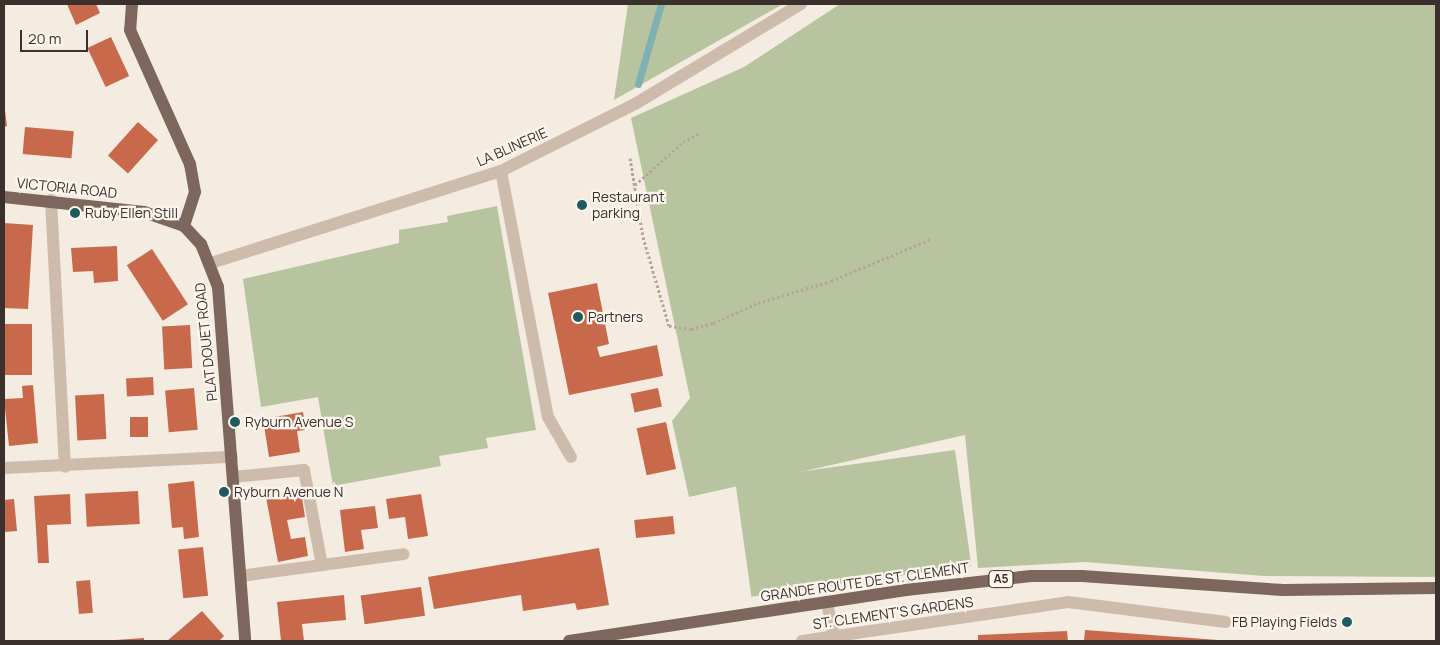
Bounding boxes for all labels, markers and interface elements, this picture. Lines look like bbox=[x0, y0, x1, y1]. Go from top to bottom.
scale bar bbox=[22, 20, 90, 52]
text: 20 m bbox=[28, 28, 61, 49]
street label: LA BLINERIE bbox=[474, 124, 550, 170]
street label: VICTORIA ROAD bbox=[16, 174, 118, 202]
place label: Restaurant parking bbox=[592, 189, 665, 222]
marker: Restaurant parking bbox=[576, 199, 588, 211]
place label: Ruby Ellen Still bbox=[85, 205, 178, 221]
marker: Ruby Ellen Still bbox=[69, 207, 81, 219]
street label: PLAT DOUET ROAD bbox=[191, 281, 221, 403]
place label: Partners bbox=[588, 309, 643, 325]
marker: Partners bbox=[572, 311, 584, 323]
place label: Ryburn Avenue S bbox=[245, 414, 353, 430]
marker: Ryburn Avenue S bbox=[229, 416, 241, 428]
place label: Ryburn Avenue N bbox=[234, 484, 343, 500]
marker: Ryburn Avenue N bbox=[218, 486, 230, 498]
street label: GRANDE ROUTE DE ST. CLEMENT bbox=[760, 559, 970, 605]
road number: A5 bbox=[987, 570, 1015, 588]
street label: ST. CLEMENT'S GARDENS bbox=[812, 593, 974, 633]
place label: FB Playing Fields bbox=[1232, 614, 1337, 630]
marker: FB Playing Fields bbox=[1341, 616, 1353, 628]

